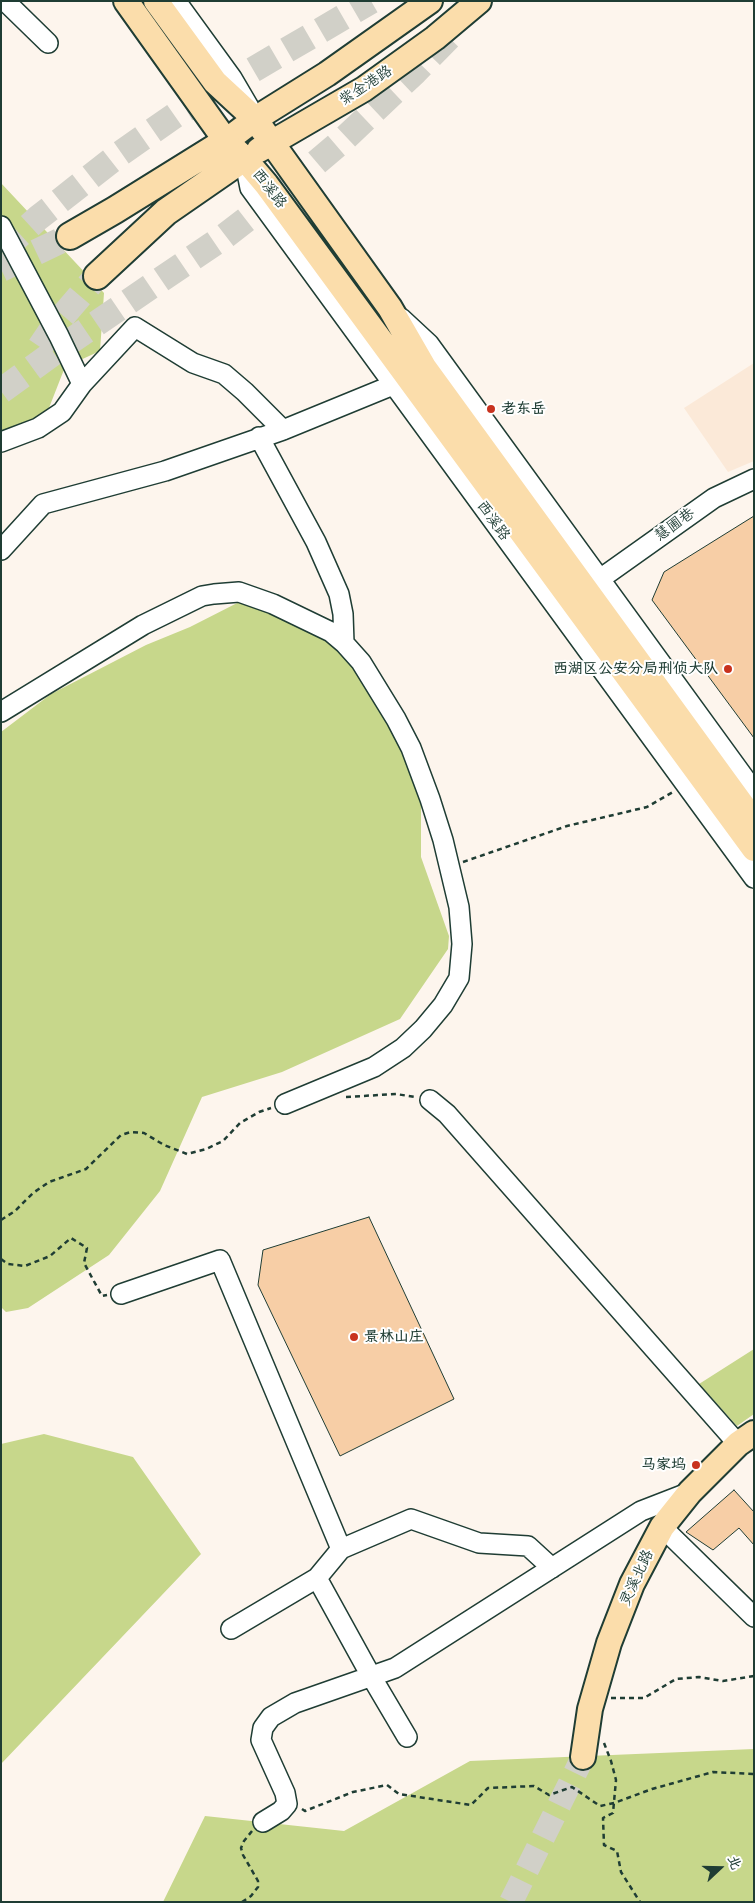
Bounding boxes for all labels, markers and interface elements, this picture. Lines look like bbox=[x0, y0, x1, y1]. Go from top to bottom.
street label: 紫金港路 bbox=[336, 62, 396, 110]
street label: 西溪路 bbox=[248, 166, 290, 212]
place label: 老东岳 bbox=[501, 400, 546, 418]
marker: 老东岳 bbox=[485, 403, 497, 415]
street label: 西溪路 bbox=[472, 498, 514, 544]
street label: 慧圃巷 bbox=[652, 504, 698, 546]
place label: 西湖区公安分局刑侦大队 bbox=[553, 660, 718, 678]
marker: 西湖区公安分局刑侦大队 bbox=[722, 663, 734, 675]
place label: 景林山庄 bbox=[364, 1328, 424, 1346]
marker: 景林山庄 bbox=[348, 1331, 360, 1343]
place label: 马家坞 bbox=[641, 1456, 686, 1474]
marker: 马家坞 bbox=[690, 1459, 702, 1471]
street label: 灵溪北路 bbox=[616, 1547, 658, 1609]
north arrow bbox=[695, 1843, 745, 1893]
text: 北 bbox=[724, 1853, 745, 1872]

